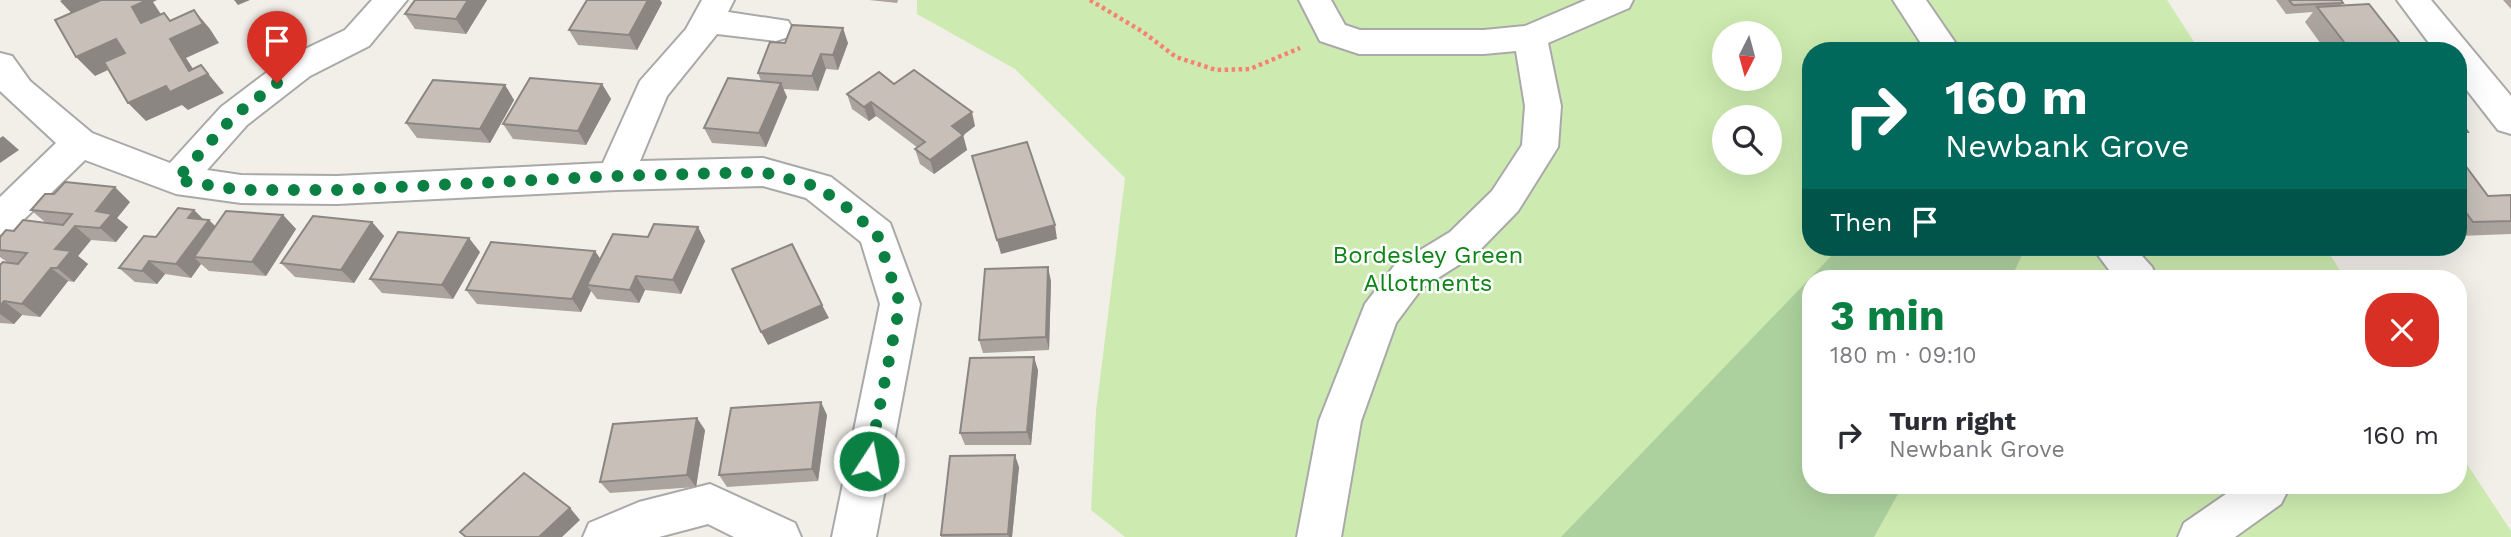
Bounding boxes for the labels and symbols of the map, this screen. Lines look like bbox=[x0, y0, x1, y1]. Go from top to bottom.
pin bbox=[247, 11, 307, 83]
north arrow bbox=[1712, 21, 1782, 91]
park label: Bordesley Green Allotments bbox=[1333, 241, 1523, 297]
position arrow bbox=[832, 424, 906, 498]

